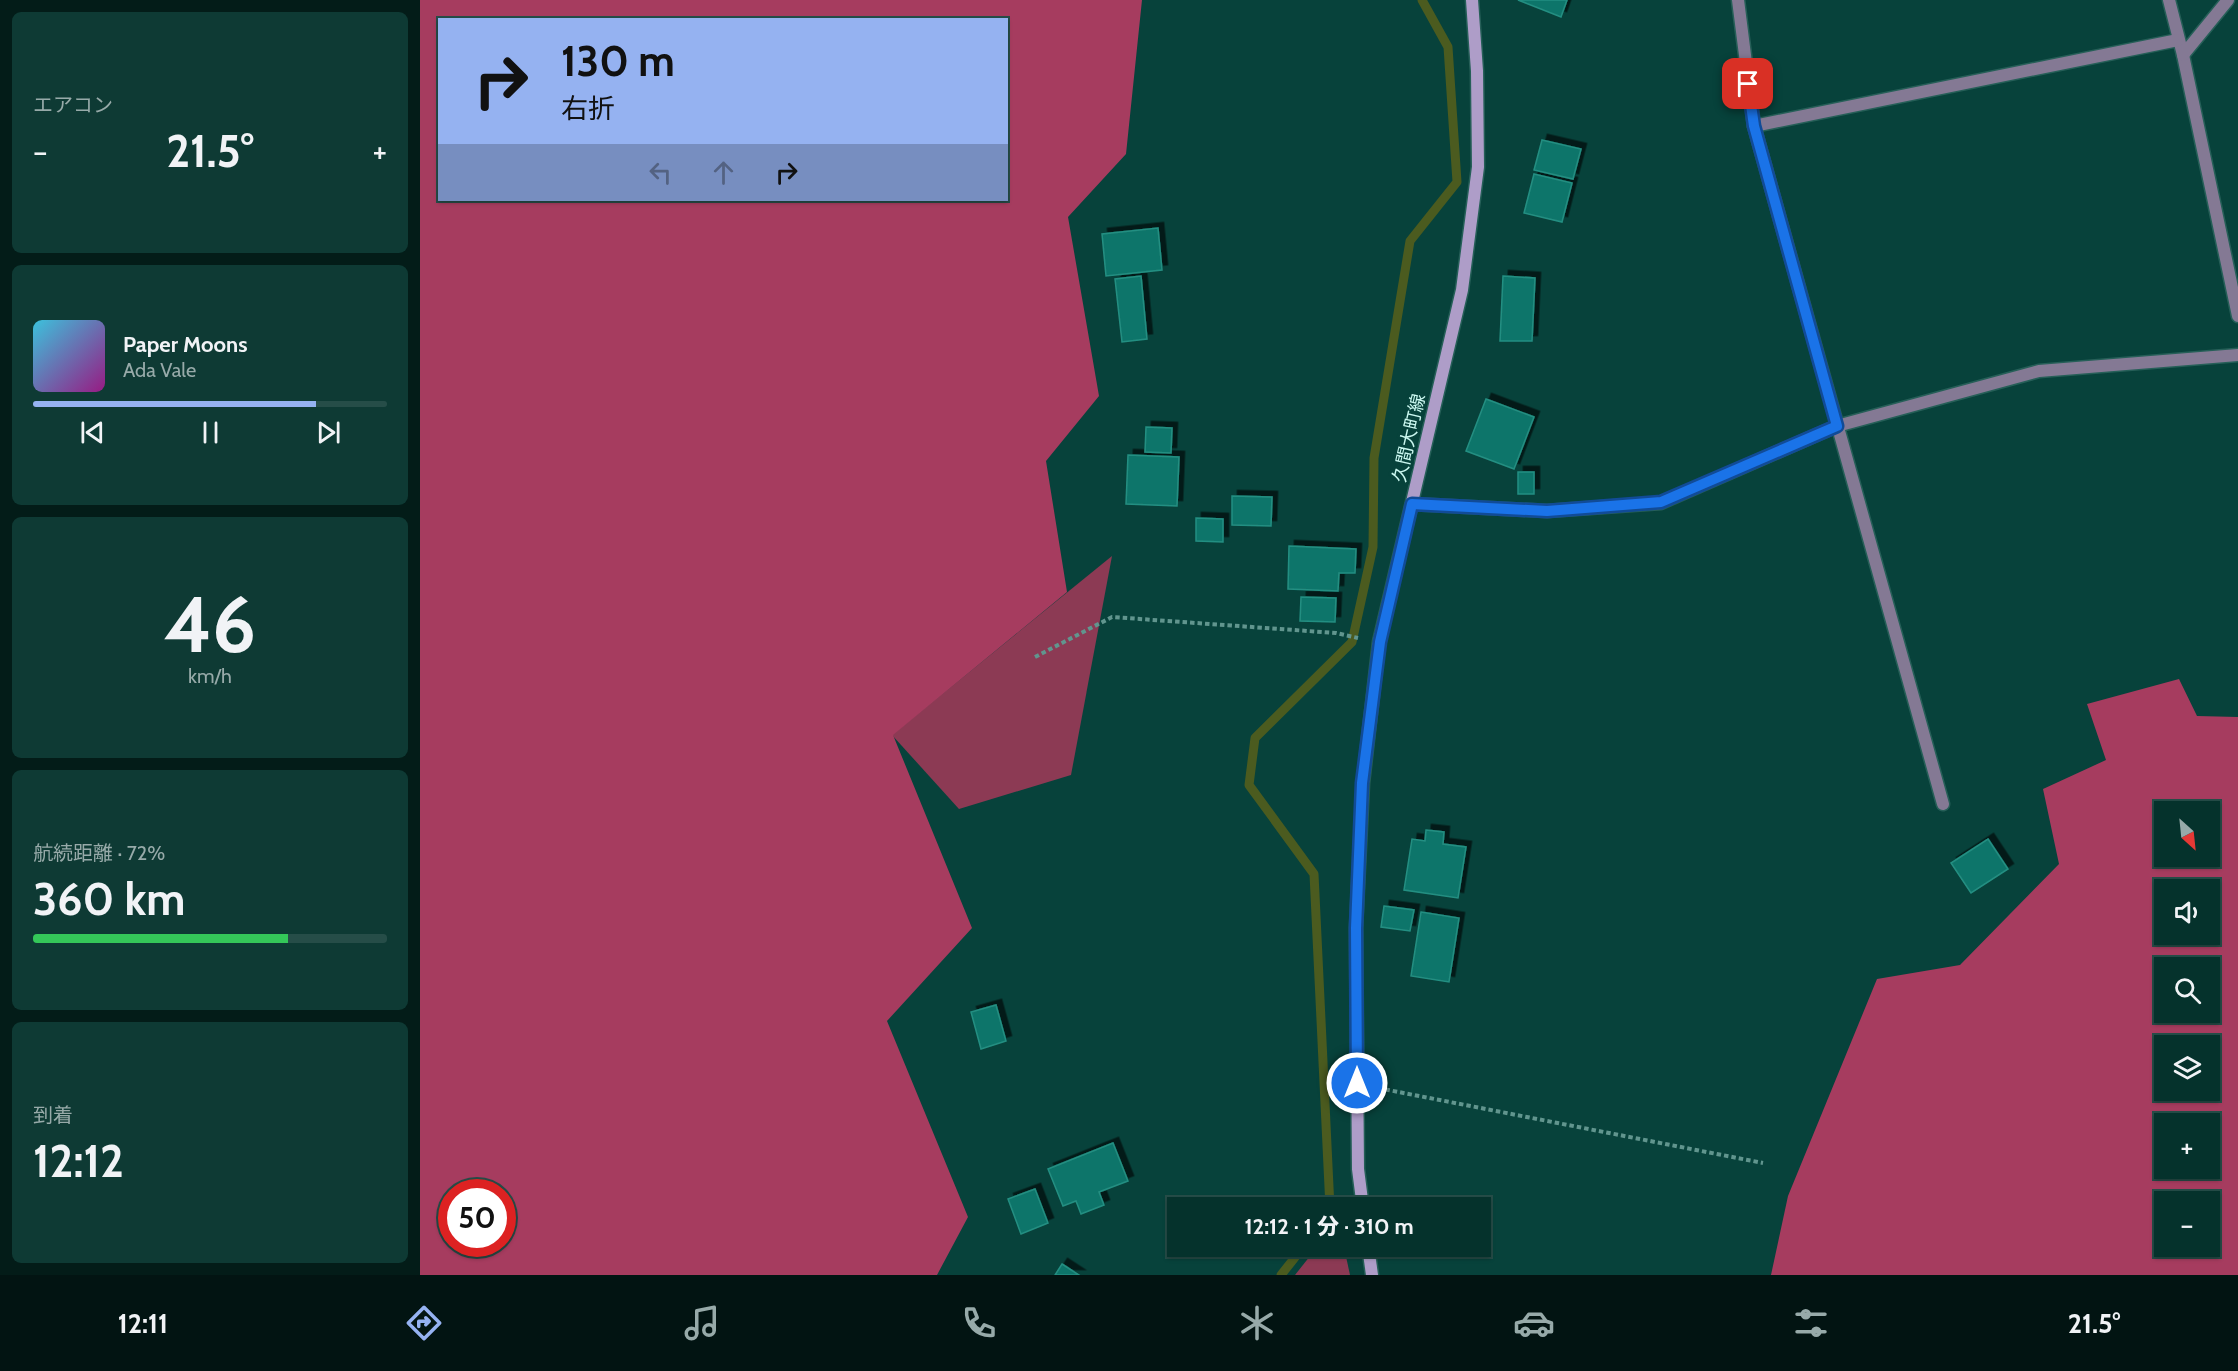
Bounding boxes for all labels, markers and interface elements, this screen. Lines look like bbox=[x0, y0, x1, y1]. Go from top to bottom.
text: 130 m bbox=[561, 35, 675, 87]
icon: right bbox=[462, 42, 540, 120]
pin bbox=[1722, 58, 1773, 109]
icon: arrive bbox=[1731, 67, 1764, 100]
text: 右折 bbox=[561, 92, 615, 125]
text: エアコン bbox=[33, 93, 113, 117]
text: 21.5° bbox=[166, 124, 254, 178]
text: − bbox=[33, 131, 48, 171]
text: + bbox=[372, 131, 387, 171]
icon: left bbox=[644, 156, 677, 189]
icon: ahead bbox=[707, 156, 740, 189]
icon: right bbox=[770, 156, 803, 189]
text: Paper Moons bbox=[123, 331, 247, 358]
text: Ada Vale bbox=[123, 358, 196, 382]
street label: 久間大町線 bbox=[1388, 392, 1430, 484]
icon: previous bbox=[76, 416, 109, 449]
icon: pause bbox=[194, 416, 227, 449]
icon: next bbox=[312, 416, 345, 449]
text: 46 bbox=[164, 577, 256, 672]
text: km/h bbox=[188, 664, 232, 688]
north arrow bbox=[2154, 801, 2220, 867]
map controls bbox=[2154, 801, 2220, 1257]
text: 航続距離 · 72% bbox=[33, 841, 165, 865]
text: 360 km bbox=[33, 872, 185, 926]
button: sound bbox=[2154, 879, 2220, 945]
button: search bbox=[2154, 957, 2220, 1023]
button: layers bbox=[2154, 1035, 2220, 1101]
position arrow bbox=[1325, 1051, 1389, 1115]
text: 到着 bbox=[33, 1103, 73, 1127]
button: + bbox=[2154, 1113, 2220, 1179]
text: 12:12 bbox=[33, 1134, 124, 1188]
speed limit sign: 50 bbox=[438, 1179, 516, 1257]
button: − bbox=[2154, 1191, 2220, 1257]
text: 12:12 · 1 分 · 310 m bbox=[1244, 1213, 1414, 1240]
icon: directions bbox=[403, 1302, 445, 1344]
icon: music bbox=[681, 1302, 723, 1344]
icon: phone bbox=[958, 1302, 1000, 1344]
icon: climate bbox=[1236, 1302, 1278, 1344]
icon: car bbox=[1513, 1302, 1555, 1344]
icon: filters bbox=[1790, 1302, 1832, 1344]
text: 12:11 bbox=[118, 1307, 168, 1340]
text: 21.5° bbox=[2068, 1307, 2120, 1340]

